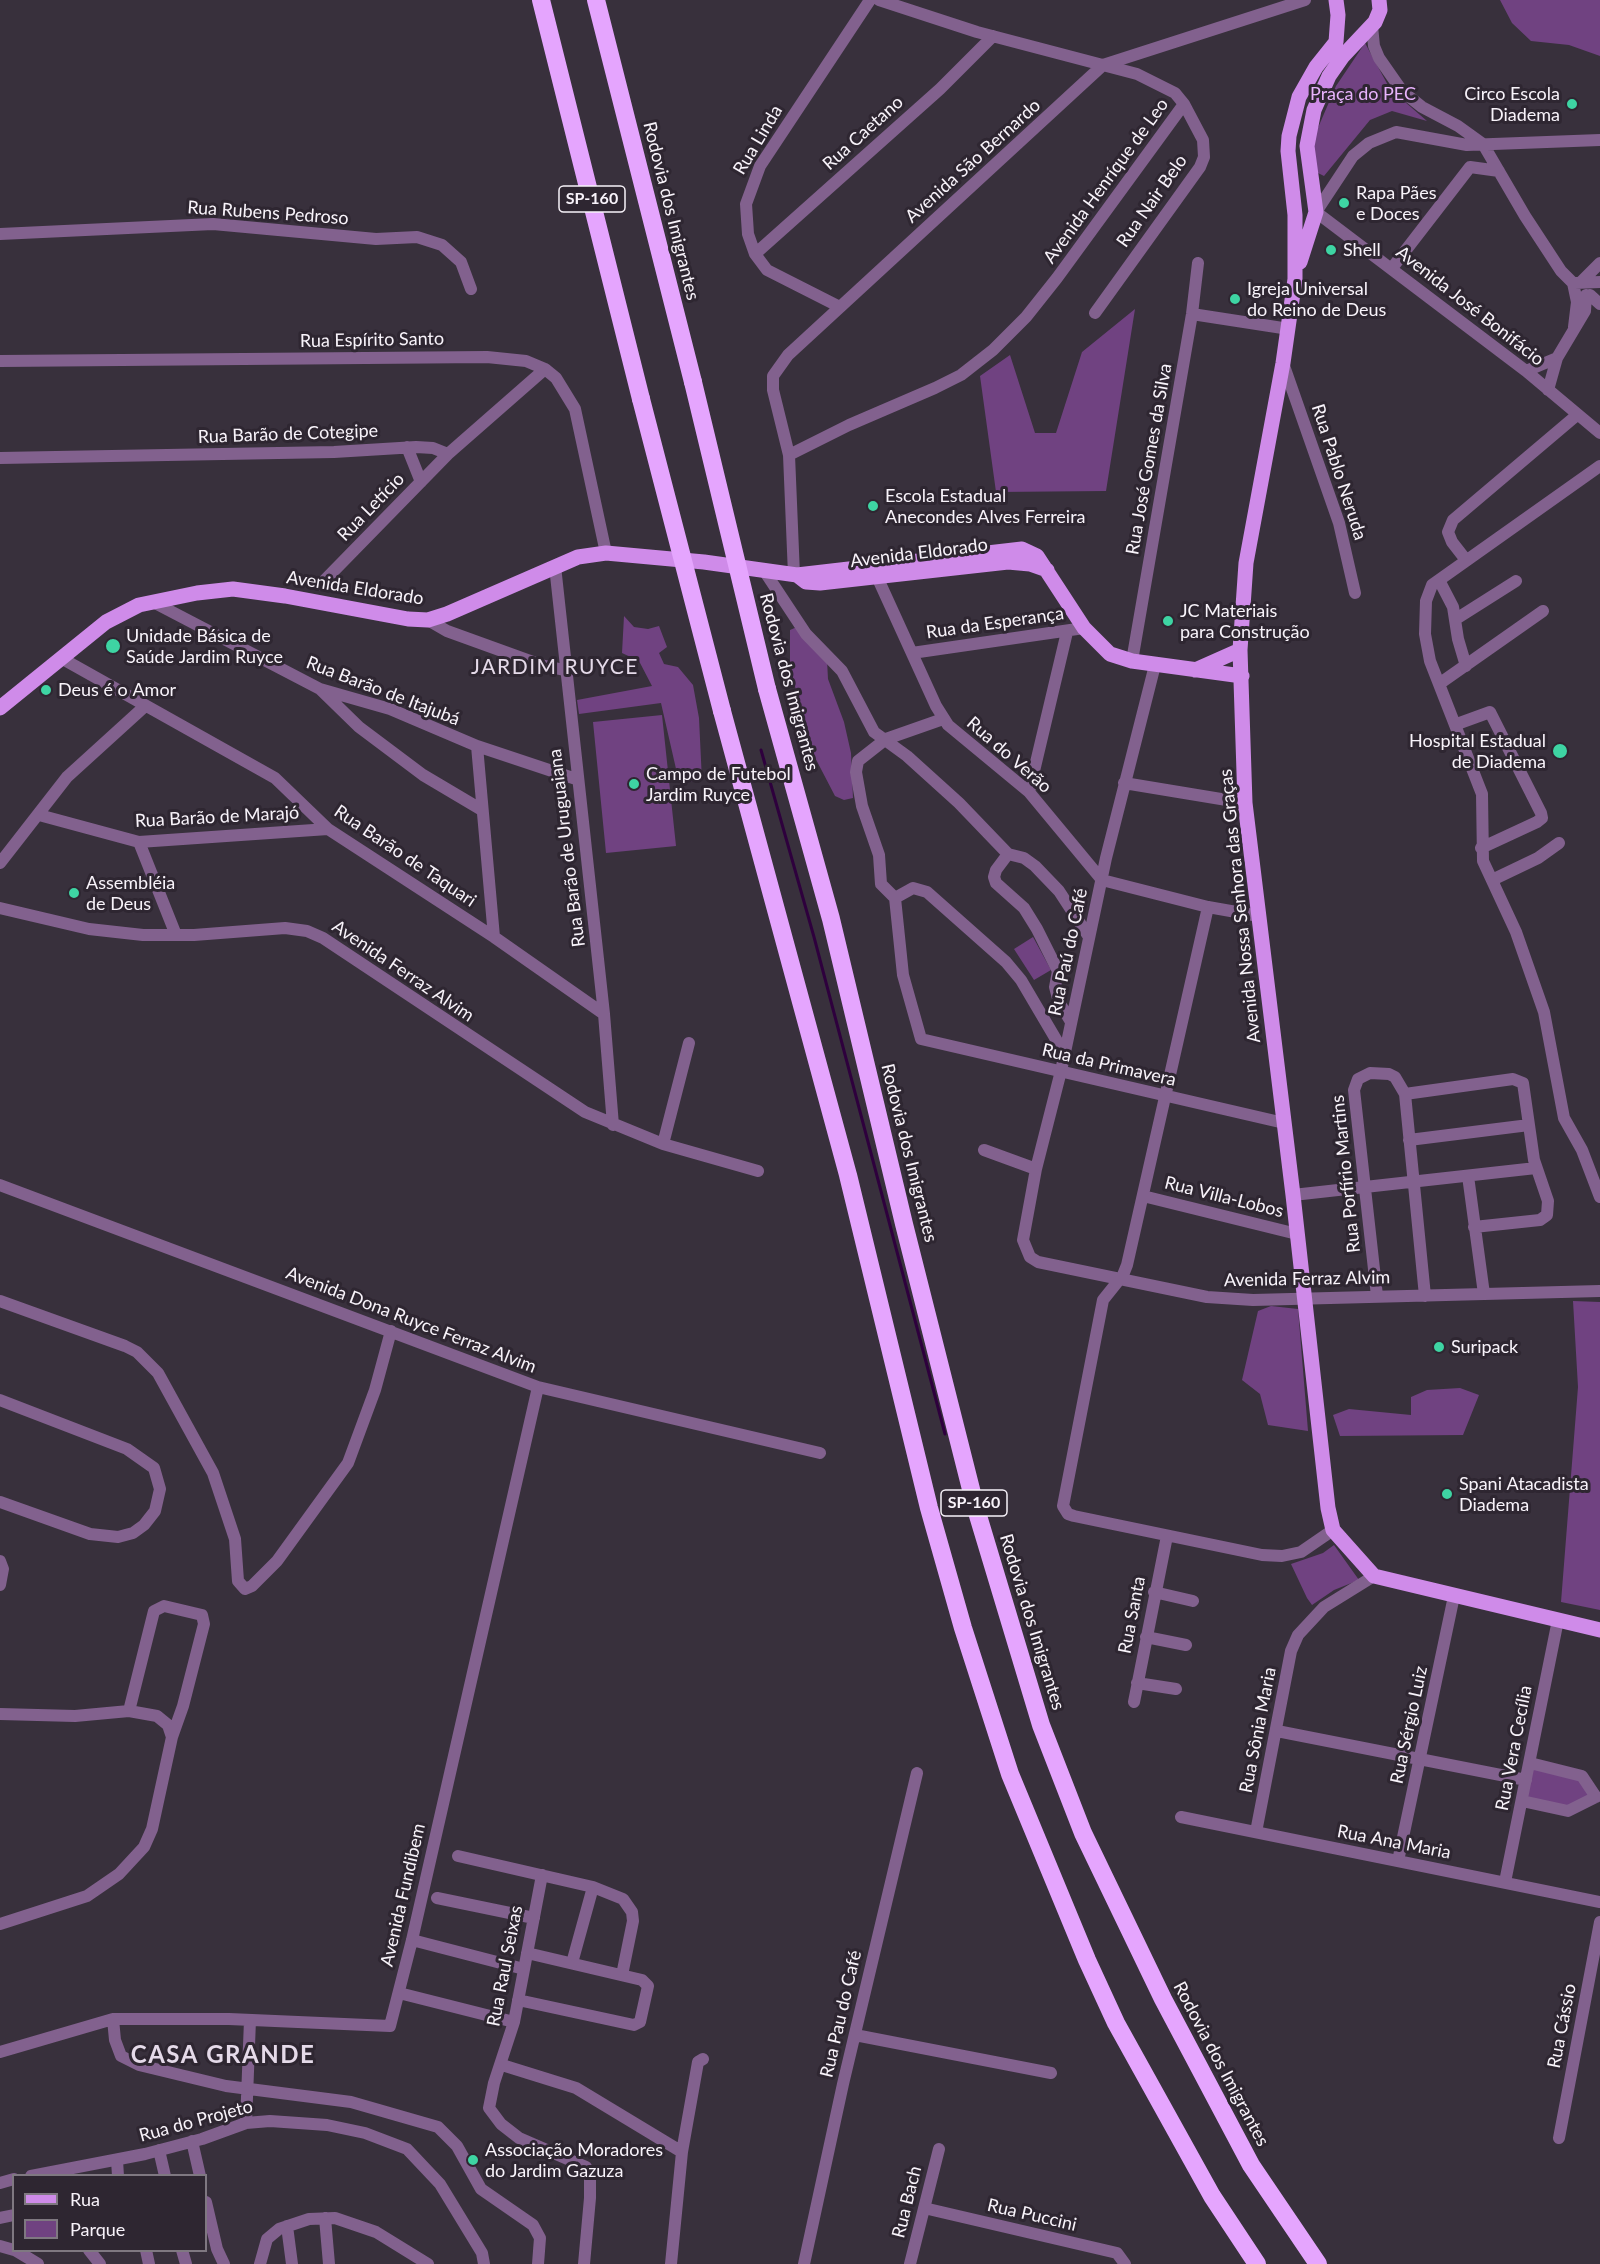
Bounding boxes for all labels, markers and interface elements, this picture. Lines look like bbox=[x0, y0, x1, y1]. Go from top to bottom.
park label: Praça do PEC bbox=[1310, 83, 1416, 105]
place label: Circo Escola Diadema bbox=[1464, 83, 1560, 125]
street label: Rua Caetano bbox=[818, 91, 908, 175]
street label: Avenida Henríque de Leo bbox=[1039, 94, 1173, 268]
street label: Avenida São Bernardo bbox=[901, 95, 1045, 227]
marker: Circo Escola Diadema bbox=[1565, 97, 1579, 111]
street label: Rua Linda bbox=[729, 101, 787, 179]
street label: Rodovia dos Imigrantes bbox=[638, 120, 704, 302]
street label: Rua Nair Belo bbox=[1112, 151, 1192, 251]
place label: Rapa Pães e Doces bbox=[1356, 182, 1436, 224]
road number: SP-160 bbox=[559, 186, 625, 212]
marker: Rapa Pães e Doces bbox=[1337, 196, 1351, 210]
street label: Rua Rubens Pedroso bbox=[187, 197, 349, 229]
place label: Shell bbox=[1343, 239, 1381, 261]
street label: Avenida José Bonifácio bbox=[1392, 242, 1548, 370]
marker: Shell bbox=[1324, 243, 1338, 257]
place label: Igreja Universal do Reino de Deus bbox=[1247, 278, 1386, 320]
marker: Igreja Universal do Reino de Deus bbox=[1228, 292, 1242, 306]
street label: Rua Espírito Santo bbox=[300, 328, 444, 352]
street label: Rua José Gomes da Silva bbox=[1122, 362, 1176, 556]
street label: Rua Pablo Neruda bbox=[1307, 401, 1371, 543]
street label: Rua Barão de Cotegipe bbox=[197, 420, 379, 448]
street label: Rua Letício bbox=[333, 468, 409, 546]
place label: Escola Estadual Anecondes Alves Ferreira bbox=[885, 485, 1086, 528]
marker: Escola Estadual Anecondes Alves Ferreira bbox=[866, 499, 880, 513]
street label: Avenida Eldorado bbox=[849, 534, 989, 572]
street label: Avenida Eldorado bbox=[285, 567, 425, 609]
street label: Rodovia dos Imigrantes bbox=[755, 591, 823, 773]
place label: JC Materiais para Construção bbox=[1180, 600, 1310, 642]
street label: Rua da Esperança bbox=[925, 603, 1065, 643]
marker: JC Materiais para Construção bbox=[1161, 614, 1175, 628]
place label: Unidade Básica de Saúde Jardim Ruyce bbox=[126, 625, 283, 668]
marker: Unidade Básica de Saúde Jardim Ruyce bbox=[104, 637, 122, 655]
street label: Rua Barão de Itajubá bbox=[303, 652, 463, 730]
district label: JARDIM RUYCE bbox=[471, 654, 639, 680]
place label: Deus é o Amor bbox=[58, 679, 176, 701]
marker: Deus é o Amor bbox=[39, 683, 53, 697]
street label: Rua do Verão bbox=[962, 712, 1056, 798]
place label: Hospital Estadual de Diadema bbox=[1409, 730, 1546, 772]
marker: Hospital Estadual de Diadema bbox=[1551, 742, 1569, 760]
street label: Rua Barão de Uruguaiana bbox=[544, 748, 590, 948]
place label: Campo de Futebol Jardim Ruyce bbox=[646, 763, 791, 806]
street label: Avenida Nossa Senhora das Graças bbox=[1215, 768, 1265, 1044]
marker: Campo de Futebol Jardim Ruyce bbox=[627, 777, 641, 791]
street label: Rua Barão de Taquari bbox=[330, 800, 480, 912]
street label: Rua Barão de Marajó bbox=[134, 802, 300, 832]
place label: Assembléia de Deus bbox=[86, 872, 175, 914]
marker: Assembléia de Deus bbox=[67, 886, 81, 900]
street label: Rua Paú do Café bbox=[1044, 886, 1092, 1018]
street label: Avenida Ferraz Alvim bbox=[328, 916, 478, 1026]
street label: Rua da Primavera bbox=[1040, 1039, 1178, 1091]
street label: Rodovia dos Imigrantes bbox=[876, 1062, 942, 1244]
street label: Rua Porfírio Martins bbox=[1327, 1094, 1365, 1254]
street label: Rua Villa-Lobos bbox=[1162, 1172, 1286, 1222]
street label: Avenida Dona Ruyce Ferraz Alvim bbox=[283, 1262, 539, 1378]
street label: Avenida Ferraz Alvim bbox=[1224, 1267, 1390, 1291]
place label: Suripack bbox=[1451, 1336, 1518, 1358]
marker: Suripack bbox=[1432, 1340, 1446, 1354]
place label: Spani Atacadista Diadema bbox=[1459, 1473, 1589, 1516]
marker: Spani Atacadista Diadema bbox=[1440, 1487, 1454, 1501]
road number: SP-160 bbox=[941, 1490, 1007, 1516]
street label: Rodovia dos Imigrantes bbox=[995, 1531, 1069, 1713]
street label: Rua Santa bbox=[1114, 1574, 1150, 1656]
street label: Rua Sérgio Luiz bbox=[1386, 1664, 1432, 1786]
street label: Rua Sônia Maria bbox=[1235, 1665, 1281, 1795]
street label: Rua Vera Cecília bbox=[1491, 1684, 1537, 1812]
street label: Rua Ana Maria bbox=[1335, 1820, 1453, 1864]
street label: Avenida Fundibem bbox=[376, 1821, 430, 1969]
street label: Rua Raul Seixas bbox=[483, 1904, 527, 2028]
street label: Rua Pau do Café bbox=[816, 1948, 866, 2080]
street label: Rodovia dos Imigrantes bbox=[1168, 1978, 1274, 2150]
street label: Rua Cássio bbox=[1543, 1982, 1581, 2070]
district label: CASA GRANDE bbox=[131, 2041, 315, 2069]
street label: Rua do Projeto bbox=[137, 2095, 255, 2147]
place label: Associação Moradores do Jardim Gazuza bbox=[485, 2139, 663, 2182]
marker: Associação Moradores do Jardim Gazuza bbox=[466, 2153, 480, 2167]
street label: Rua Bach bbox=[888, 2164, 926, 2240]
legend bbox=[12, 2174, 207, 2252]
text: Rua bbox=[70, 2188, 100, 2210]
street label: Rua Puccini bbox=[985, 2194, 1079, 2236]
text: Parque bbox=[70, 2218, 125, 2240]

